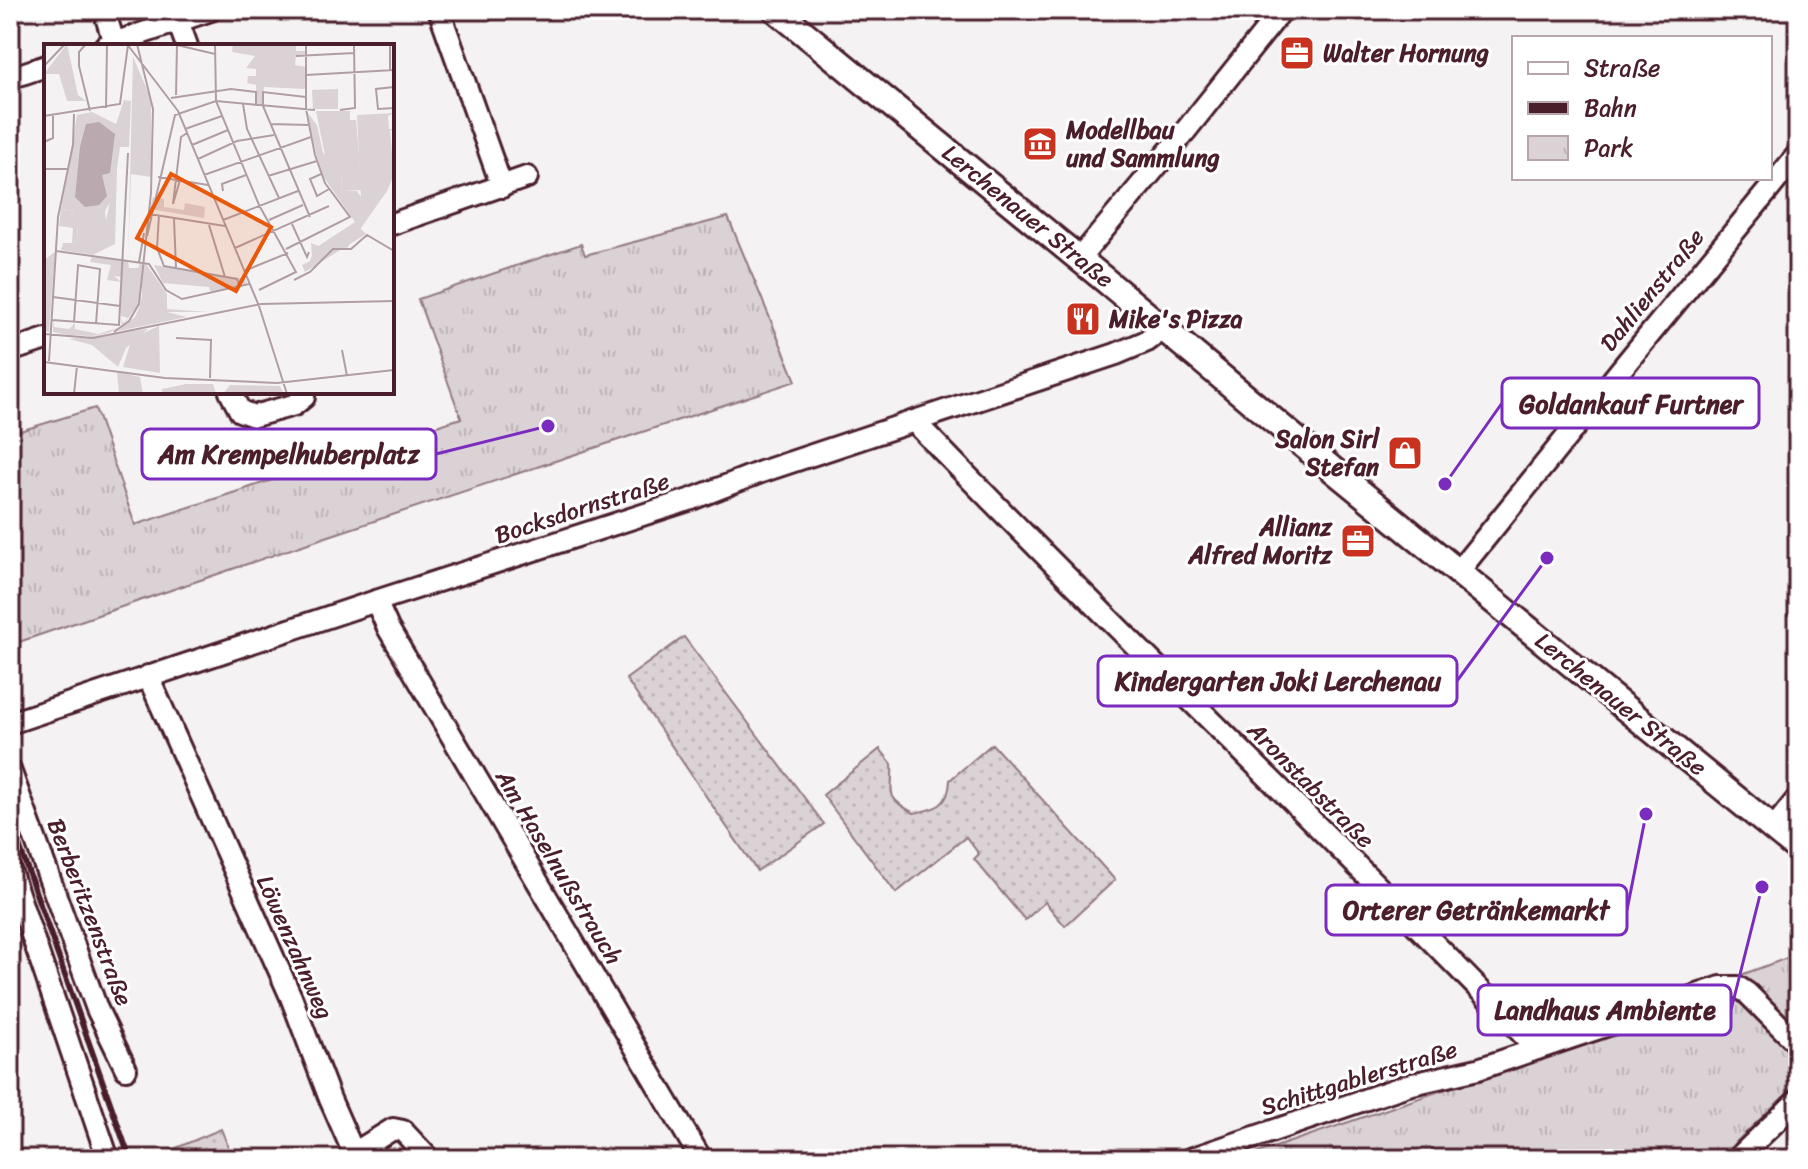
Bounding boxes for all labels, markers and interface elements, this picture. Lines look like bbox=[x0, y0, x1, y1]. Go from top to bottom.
place label: Walter Hornung bbox=[1323, 32, 1489, 74]
office icon: Walter Hornung bbox=[1278, 34, 1316, 72]
legend bbox=[1512, 36, 1772, 180]
inset map bbox=[44, 44, 394, 394]
text: Straße bbox=[1584, 47, 1660, 89]
text: Bahn bbox=[1584, 87, 1637, 129]
place label: Modellbau und Sammlung bbox=[1065, 109, 1220, 179]
museum icon: Modellbau und Sammlung bbox=[1021, 125, 1059, 163]
text: Park bbox=[1584, 127, 1633, 169]
street label: Lerchenauer Straße bbox=[932, 133, 1124, 299]
street label: Dahlienstraße bbox=[1589, 219, 1715, 361]
place label: Mike's Pizza bbox=[1108, 298, 1243, 340]
restaurant icon: Mike's Pizza bbox=[1064, 300, 1102, 338]
callout: Goldankauf Furtner bbox=[1502, 378, 1759, 428]
text: Goldankauf Furtner bbox=[1519, 381, 1745, 427]
place label: Salon Sirl Stefan bbox=[1274, 418, 1380, 488]
callout: Am Krempelhuberplatz bbox=[142, 429, 436, 479]
text: Am Krempelhuberplatz bbox=[157, 431, 421, 477]
shop icon: Salon Sirl Stefan bbox=[1386, 434, 1424, 472]
street label: Bocksdornstraße bbox=[489, 460, 675, 556]
place label: Allianz Alfred Moritz bbox=[1188, 506, 1334, 576]
office icon: Allianz Alfred Moritz bbox=[1339, 522, 1377, 560]
street label: Lerchenauer Straße bbox=[1525, 621, 1717, 787]
callout: Kindergarten Joki Lerchenau bbox=[1098, 656, 1457, 706]
text: Kindergarten Joki Lerchenau bbox=[1114, 658, 1442, 704]
street label: Aronstabstraße bbox=[1236, 710, 1385, 859]
street label: Am Haselnußstrauch bbox=[483, 760, 634, 973]
street label: Berberitzenstraße bbox=[35, 812, 145, 1012]
street label: Löwenzahnweg bbox=[244, 868, 346, 1026]
callout: Orterer Getränkemarkt bbox=[1326, 885, 1627, 935]
text: Orterer Getränkemarkt bbox=[1343, 887, 1611, 933]
callout: Landhaus Ambiente bbox=[1478, 985, 1731, 1035]
text: Landhaus Ambiente bbox=[1494, 987, 1716, 1033]
street label: Schittgablerstraße bbox=[1255, 1028, 1463, 1128]

